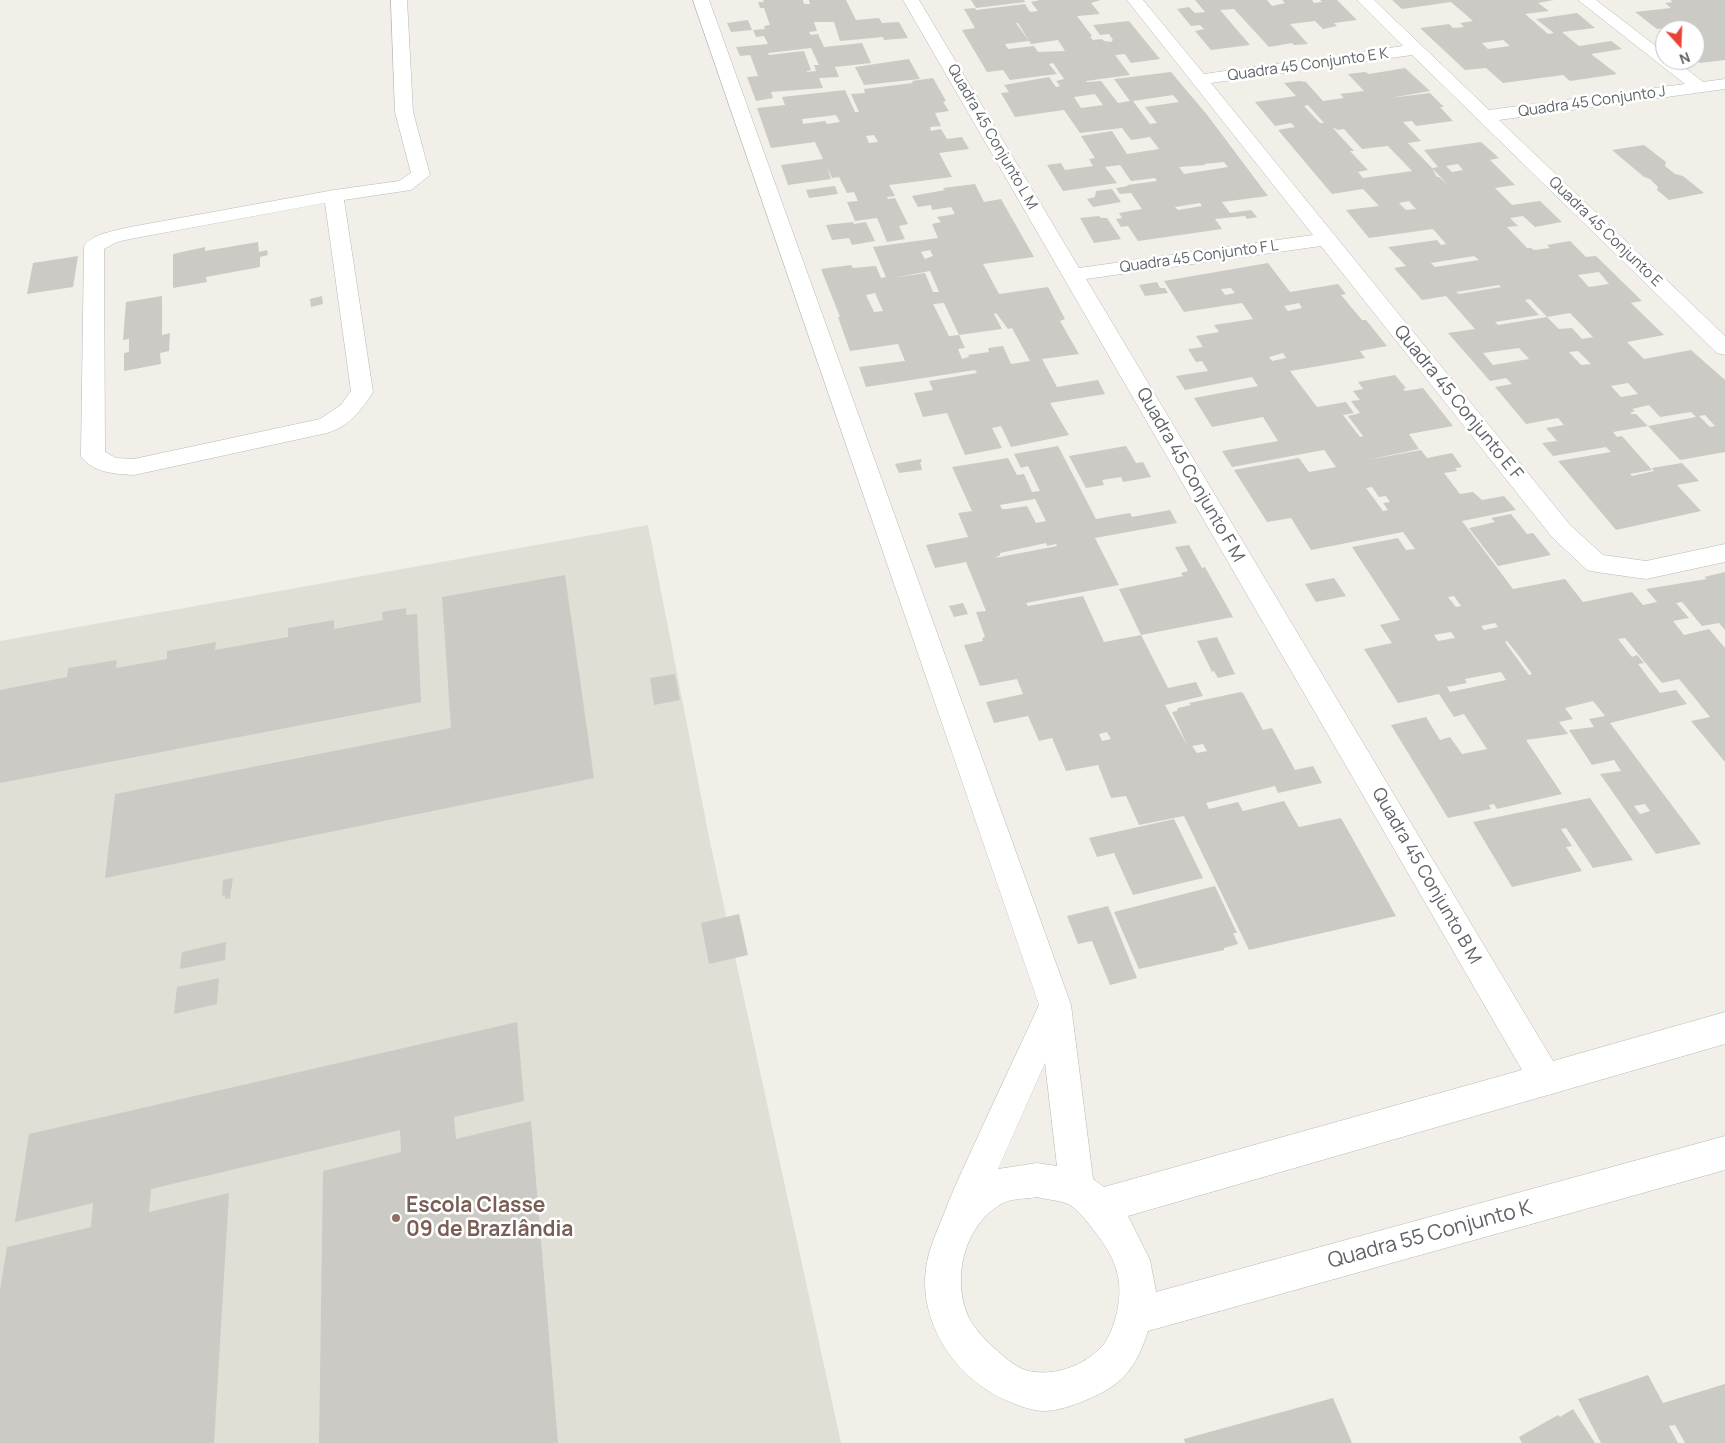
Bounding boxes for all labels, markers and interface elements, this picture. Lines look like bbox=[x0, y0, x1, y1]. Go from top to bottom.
north arrow bbox=[1655, 20, 1705, 70]
street label: Quadra 45 Conjunto E K bbox=[1227, 45, 1389, 85]
text: N bbox=[1677, 48, 1693, 69]
street label: Quadra 45 Conjunto L M bbox=[943, 61, 1041, 213]
street label: Quadra 45 Conjunto J bbox=[1517, 83, 1667, 121]
street label: Quadra 45 Conjunto E bbox=[1545, 173, 1665, 291]
street label: Quadra 45 Conjunto F L bbox=[1119, 237, 1279, 277]
street label: Quadra 45 Conjunto E F bbox=[1389, 321, 1527, 485]
street label: Quadra 45 Conjunto F M bbox=[1131, 384, 1249, 566]
street label: Quadra 45 Conjunto B M bbox=[1367, 784, 1485, 968]
place label: Escola Classe 09 de Brazlândia bbox=[406, 1193, 573, 1243]
street label: Quadra 55 Conjunto K bbox=[1325, 1196, 1535, 1274]
marker: Escola Classe 09 de Brazlândia bbox=[390, 1212, 402, 1224]

